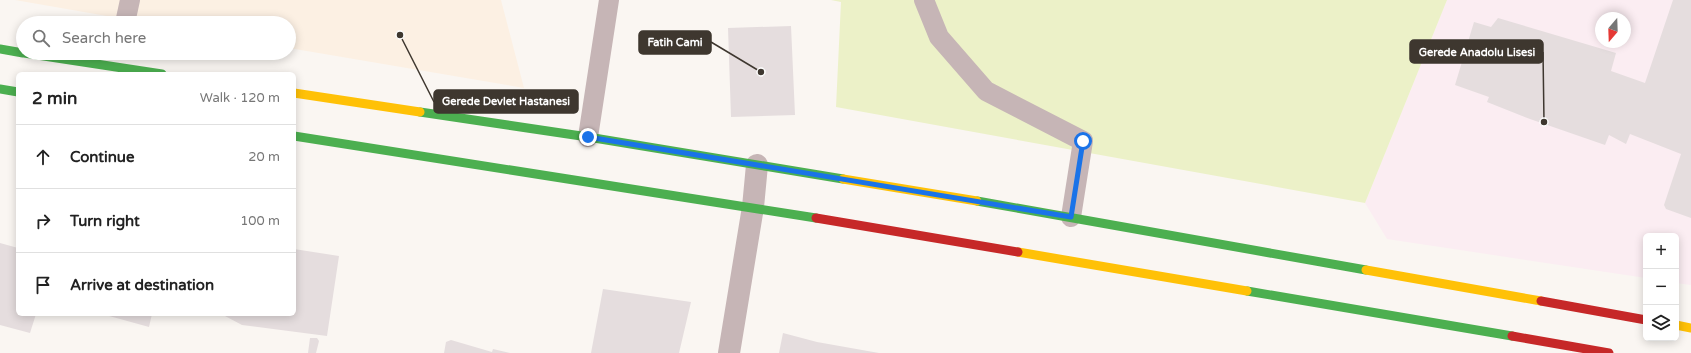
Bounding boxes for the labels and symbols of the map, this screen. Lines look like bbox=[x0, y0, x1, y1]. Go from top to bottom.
north arrow bbox=[1595, 12, 1631, 48]
callout: Fatih Cami bbox=[639, 31, 711, 54]
text: Fatih Cami bbox=[647, 36, 703, 49]
callout: Gerede Anadolu Lisesi bbox=[1410, 40, 1543, 63]
text: Gerede Anadolu Lisesi bbox=[1419, 46, 1535, 59]
callout: Gerede Devlet Hastanesi bbox=[434, 90, 578, 113]
text: Gerede Devlet Hastanesi bbox=[442, 95, 570, 108]
route end bbox=[579, 128, 597, 146]
route start bbox=[1074, 132, 1092, 150]

